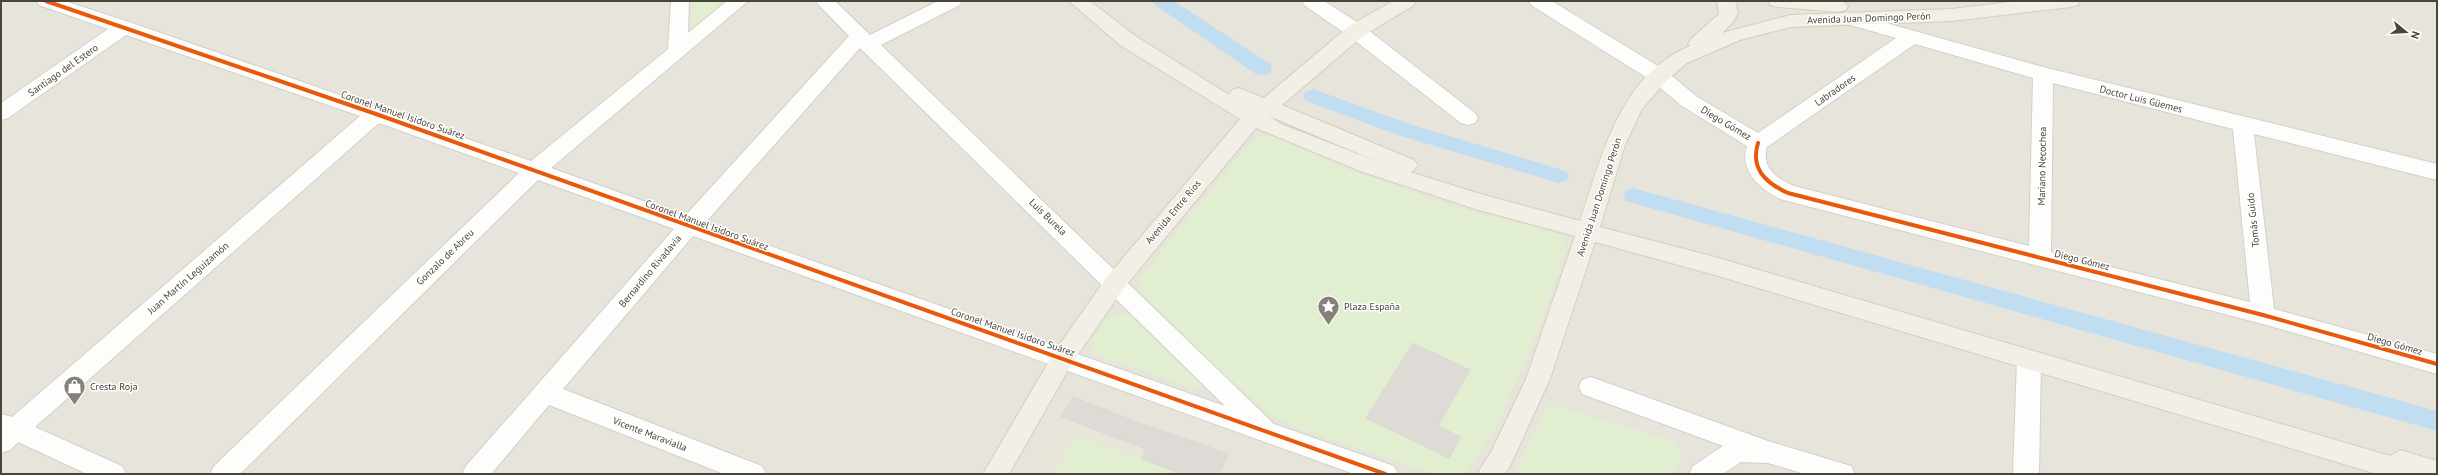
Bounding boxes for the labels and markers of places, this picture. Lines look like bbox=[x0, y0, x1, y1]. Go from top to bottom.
place icon: Plaza España bbox=[1315, 293, 1341, 326]
place label: Plaza España bbox=[1344, 300, 1400, 313]
shop icon: Cresta Roja bbox=[61, 373, 87, 406]
place label: Cresta Roja bbox=[90, 380, 138, 393]

